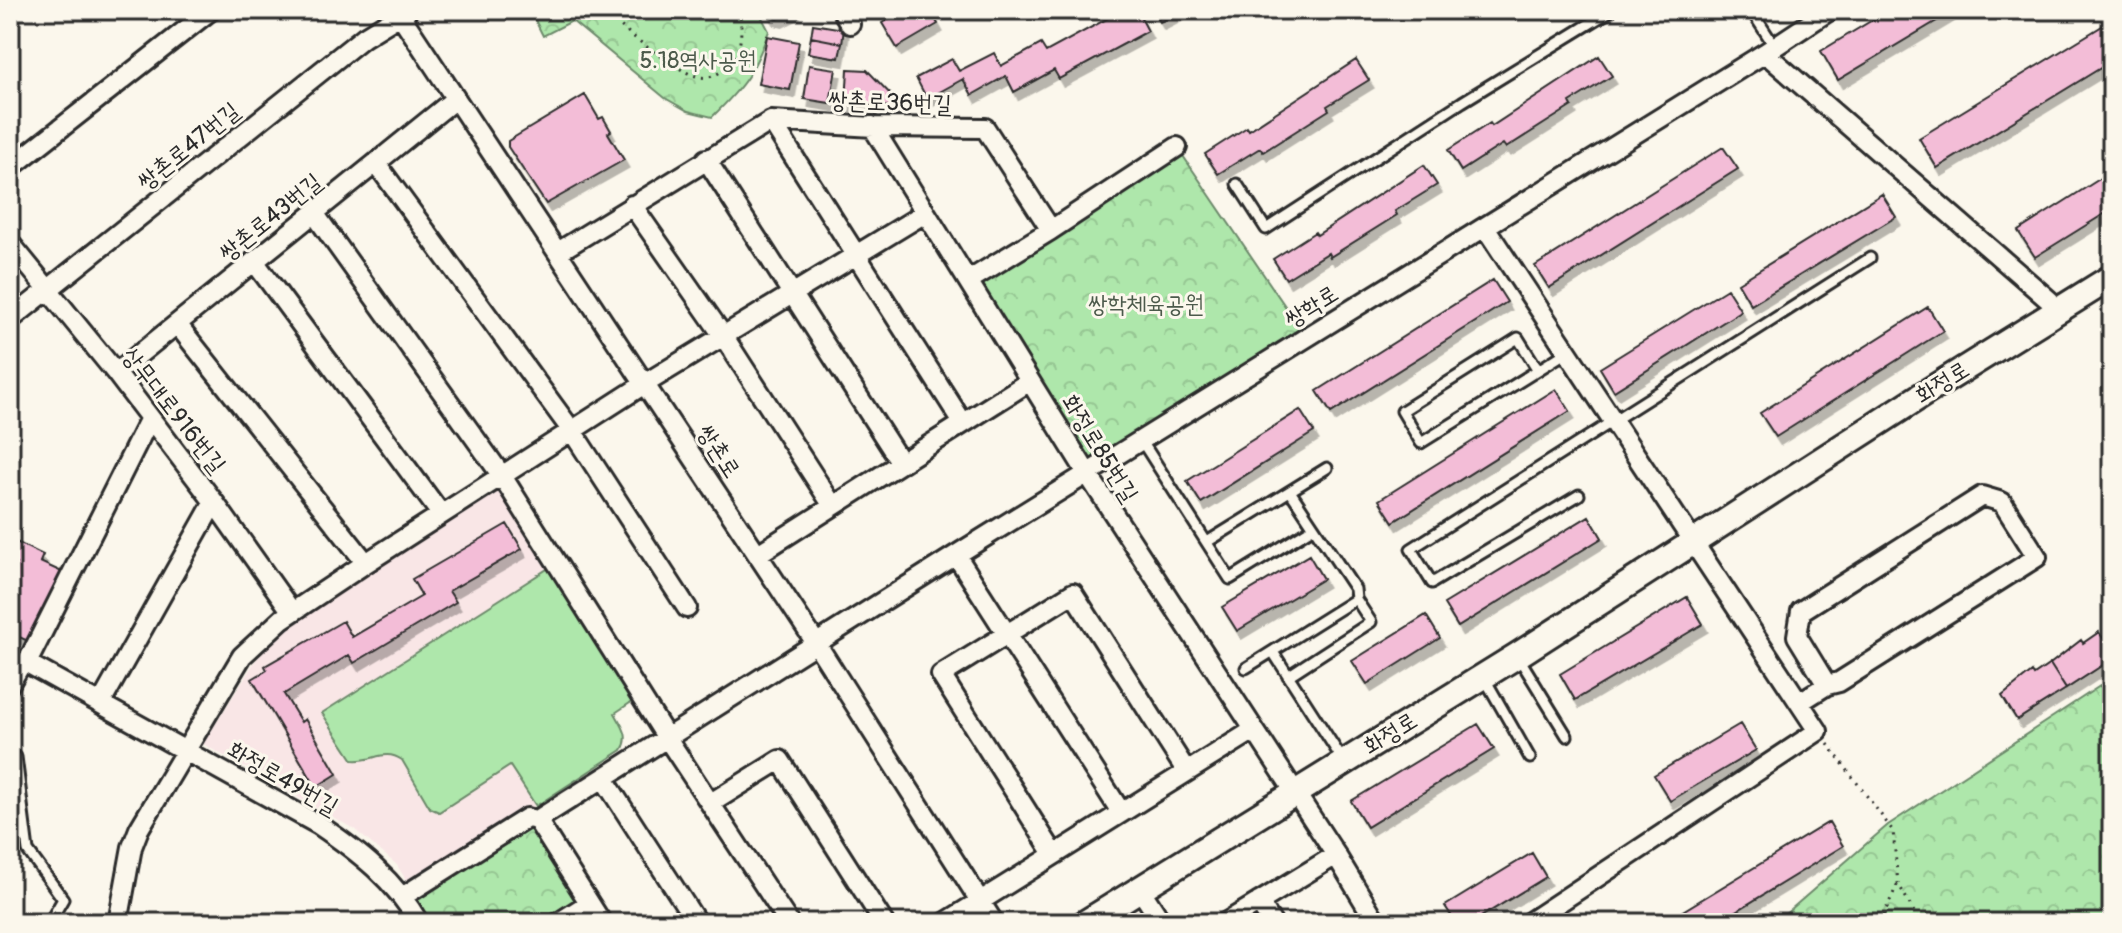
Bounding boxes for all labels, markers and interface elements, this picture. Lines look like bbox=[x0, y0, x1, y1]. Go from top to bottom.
park label: 5.18역사공원 bbox=[640, 46, 757, 75]
street label: 쌍촌로36번길 bbox=[828, 86, 952, 119]
street label: 쌍촌로47번길 bbox=[131, 96, 245, 196]
street label: 쌍촌로43번길 bbox=[213, 167, 328, 268]
street label: 쌍학로 bbox=[1279, 279, 1344, 334]
park label: 쌍학체육공원 bbox=[1088, 290, 1204, 319]
street label: 상무대로916번길 bbox=[116, 342, 232, 479]
street label: 화정로 bbox=[1910, 355, 1975, 410]
street label: 화정로85번길 bbox=[1055, 389, 1144, 508]
street label: 쌍촌로 bbox=[691, 419, 747, 483]
street label: 화정로 bbox=[1358, 706, 1423, 761]
street label: 화정로49번길 bbox=[222, 735, 343, 822]

